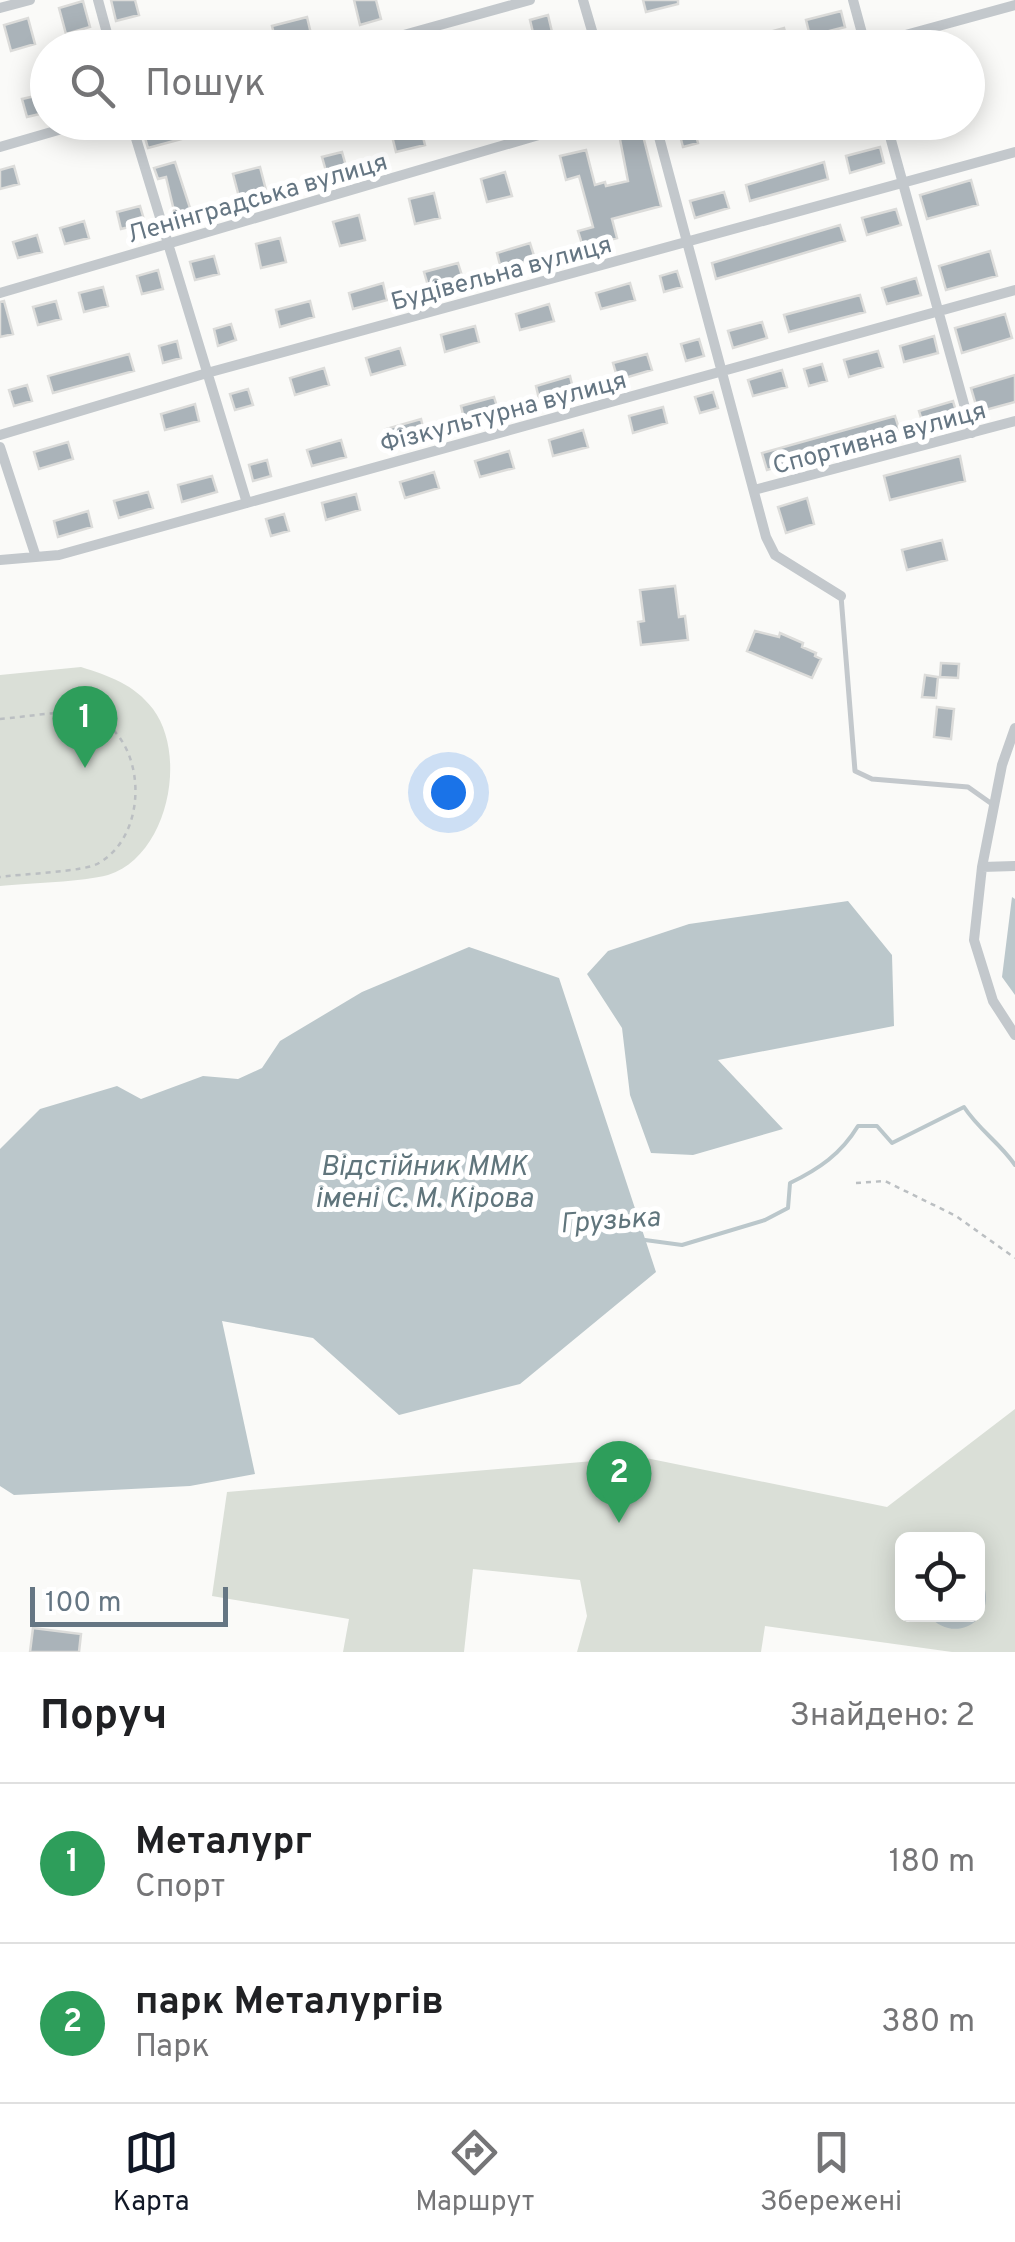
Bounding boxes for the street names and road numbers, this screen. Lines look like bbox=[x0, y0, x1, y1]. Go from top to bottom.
street label: Ленінградська вулиця bbox=[124, 147, 392, 252]
street label: Будівельна вулиця bbox=[388, 230, 616, 320]
street label: Фiзкультурна вулиця bbox=[377, 366, 630, 462]
street label: Спортивна вулиця bbox=[770, 396, 990, 484]

